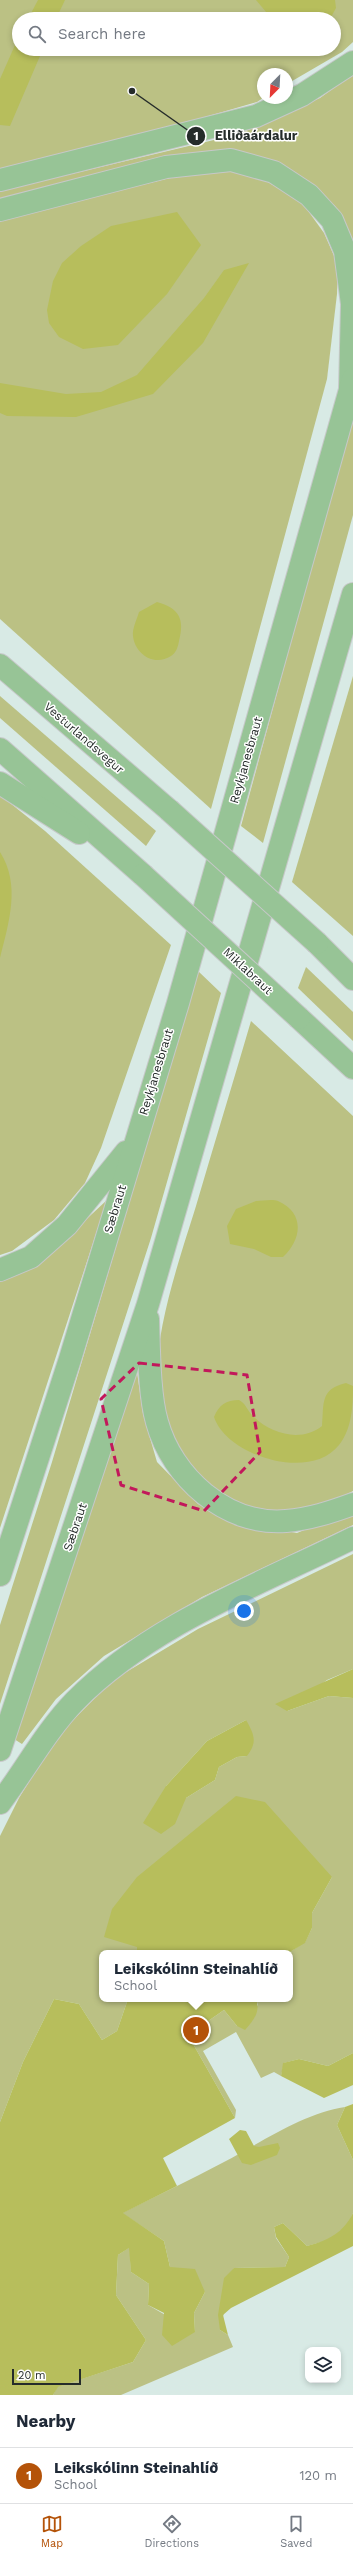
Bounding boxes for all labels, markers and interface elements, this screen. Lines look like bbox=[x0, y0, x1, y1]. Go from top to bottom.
search box bbox=[12, 12, 341, 56]
icon: search bbox=[26, 23, 48, 45]
text: Search here bbox=[58, 25, 146, 43]
north arrow bbox=[257, 68, 293, 104]
callout: Elliðaárdalur bbox=[186, 123, 305, 148]
text: Elliðaárdalur bbox=[215, 128, 298, 143]
text: 1 bbox=[193, 129, 199, 143]
street label: Vesturlandsvegur bbox=[41, 700, 127, 777]
street label: Reykjanesbraut bbox=[227, 715, 265, 805]
street label: Miklabraut bbox=[220, 945, 276, 997]
street label: Reykjanesbraut bbox=[136, 1027, 176, 1117]
street label: Sæbraut bbox=[101, 1183, 129, 1235]
street label: Sæbraut bbox=[60, 1501, 90, 1553]
your location bbox=[234, 1601, 254, 1621]
popup bbox=[99, 1950, 293, 2002]
text: Leikskólinn Steinahlíð bbox=[114, 1960, 278, 1978]
text: School bbox=[114, 1978, 157, 1993]
pin: 1 bbox=[183, 2015, 209, 2045]
map controls bbox=[305, 2347, 341, 2383]
button: layers bbox=[305, 2347, 341, 2383]
scale bar bbox=[12, 2367, 81, 2386]
text: 20 m bbox=[18, 2369, 46, 2382]
text: Nearby bbox=[16, 2411, 75, 2431]
text: Leikskólinn Steinahlíð bbox=[54, 2459, 218, 2477]
text: 1 bbox=[26, 2468, 32, 2483]
text: 120 m bbox=[299, 2468, 337, 2483]
text: School bbox=[54, 2477, 97, 2492]
tab: Map bbox=[41, 2513, 63, 2550]
tab: Directions bbox=[145, 2513, 199, 2550]
tab: Saved bbox=[280, 2513, 312, 2550]

